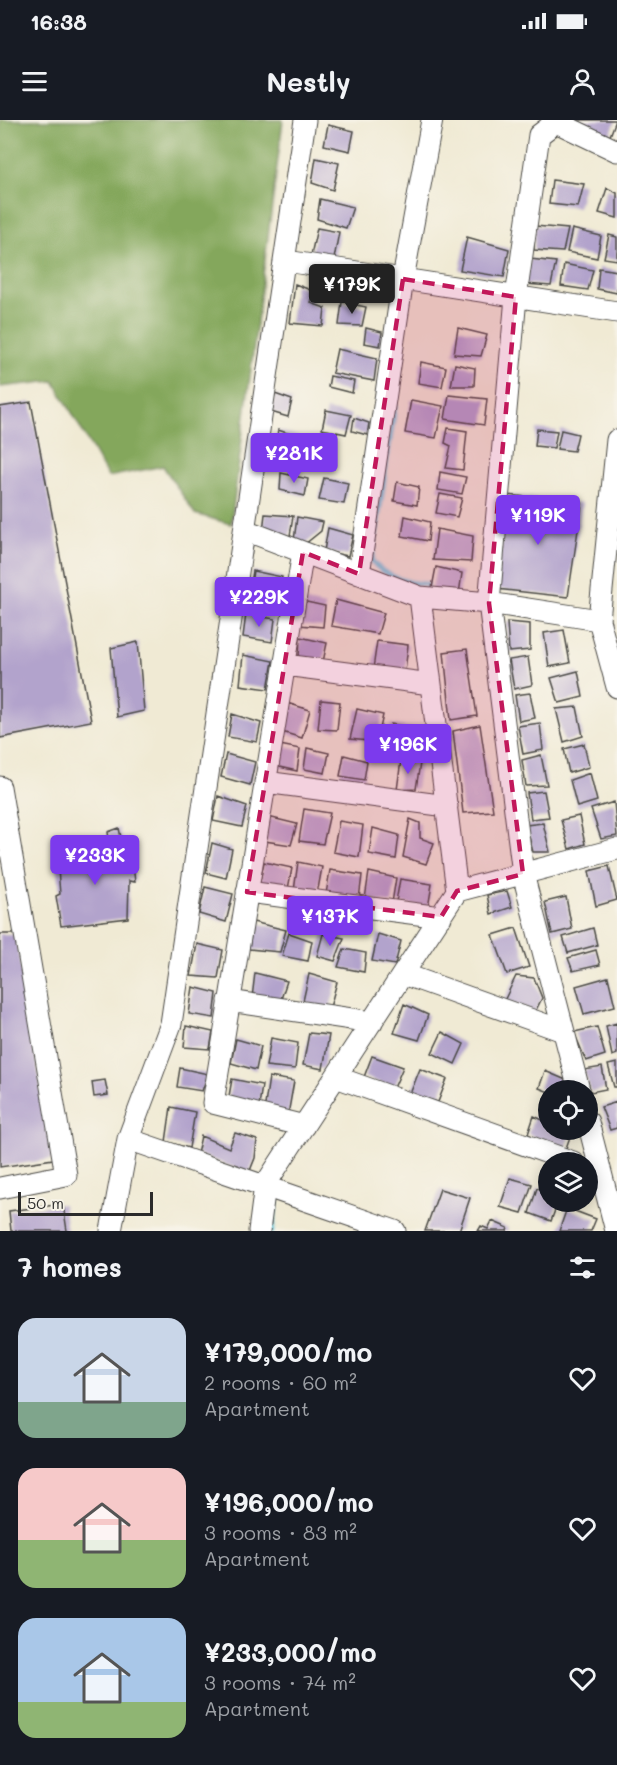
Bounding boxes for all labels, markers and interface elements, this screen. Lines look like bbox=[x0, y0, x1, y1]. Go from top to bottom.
text: 16:38 bbox=[30, 7, 87, 36]
text: Nestly bbox=[266, 64, 351, 99]
icon: menu bbox=[18, 65, 51, 98]
icon: person bbox=[566, 65, 599, 98]
pin: ¥179K bbox=[310, 264, 394, 315]
text: ¥179K bbox=[323, 270, 381, 296]
pin: ¥281K bbox=[252, 433, 336, 484]
text: ¥281K bbox=[265, 439, 323, 465]
pin: ¥119K bbox=[496, 495, 580, 546]
text: ¥119K bbox=[510, 501, 566, 527]
pin: ¥229K bbox=[217, 577, 301, 628]
text: ¥229K bbox=[229, 583, 289, 609]
pin: ¥196K bbox=[366, 724, 450, 775]
text: ¥196K bbox=[378, 730, 438, 756]
pin: ¥233K bbox=[53, 835, 137, 886]
text: ¥233K bbox=[64, 841, 126, 867]
pin: ¥137K bbox=[288, 896, 372, 947]
text: ¥137K bbox=[301, 902, 359, 928]
map controls bbox=[538, 1080, 598, 1212]
button: locate bbox=[538, 1080, 598, 1140]
button: layers bbox=[538, 1152, 598, 1212]
scale bar bbox=[18, 1189, 153, 1216]
text: 50 m bbox=[27, 1192, 64, 1213]
text: 7 homes bbox=[18, 1250, 122, 1284]
icon: filters bbox=[566, 1251, 599, 1284]
text: ¥179,000/mo bbox=[204, 1335, 372, 1369]
icon: home bbox=[66, 1342, 138, 1414]
icon: heart bbox=[566, 1362, 599, 1395]
text: 2 rooms · 60 m² bbox=[204, 1369, 357, 1395]
text: Apartment bbox=[204, 1395, 310, 1421]
text: ¥196,000/mo bbox=[204, 1485, 374, 1519]
icon: home bbox=[66, 1492, 138, 1564]
icon: heart bbox=[566, 1512, 599, 1545]
text: 3 rooms · 83 m² bbox=[204, 1519, 357, 1545]
text: Apartment bbox=[204, 1545, 310, 1571]
text: ¥233,000/mo bbox=[204, 1635, 377, 1669]
icon: home bbox=[66, 1642, 138, 1714]
icon: heart bbox=[566, 1662, 599, 1695]
text: 3 rooms · 74 m² bbox=[204, 1669, 356, 1695]
text: Apartment bbox=[204, 1695, 310, 1721]

